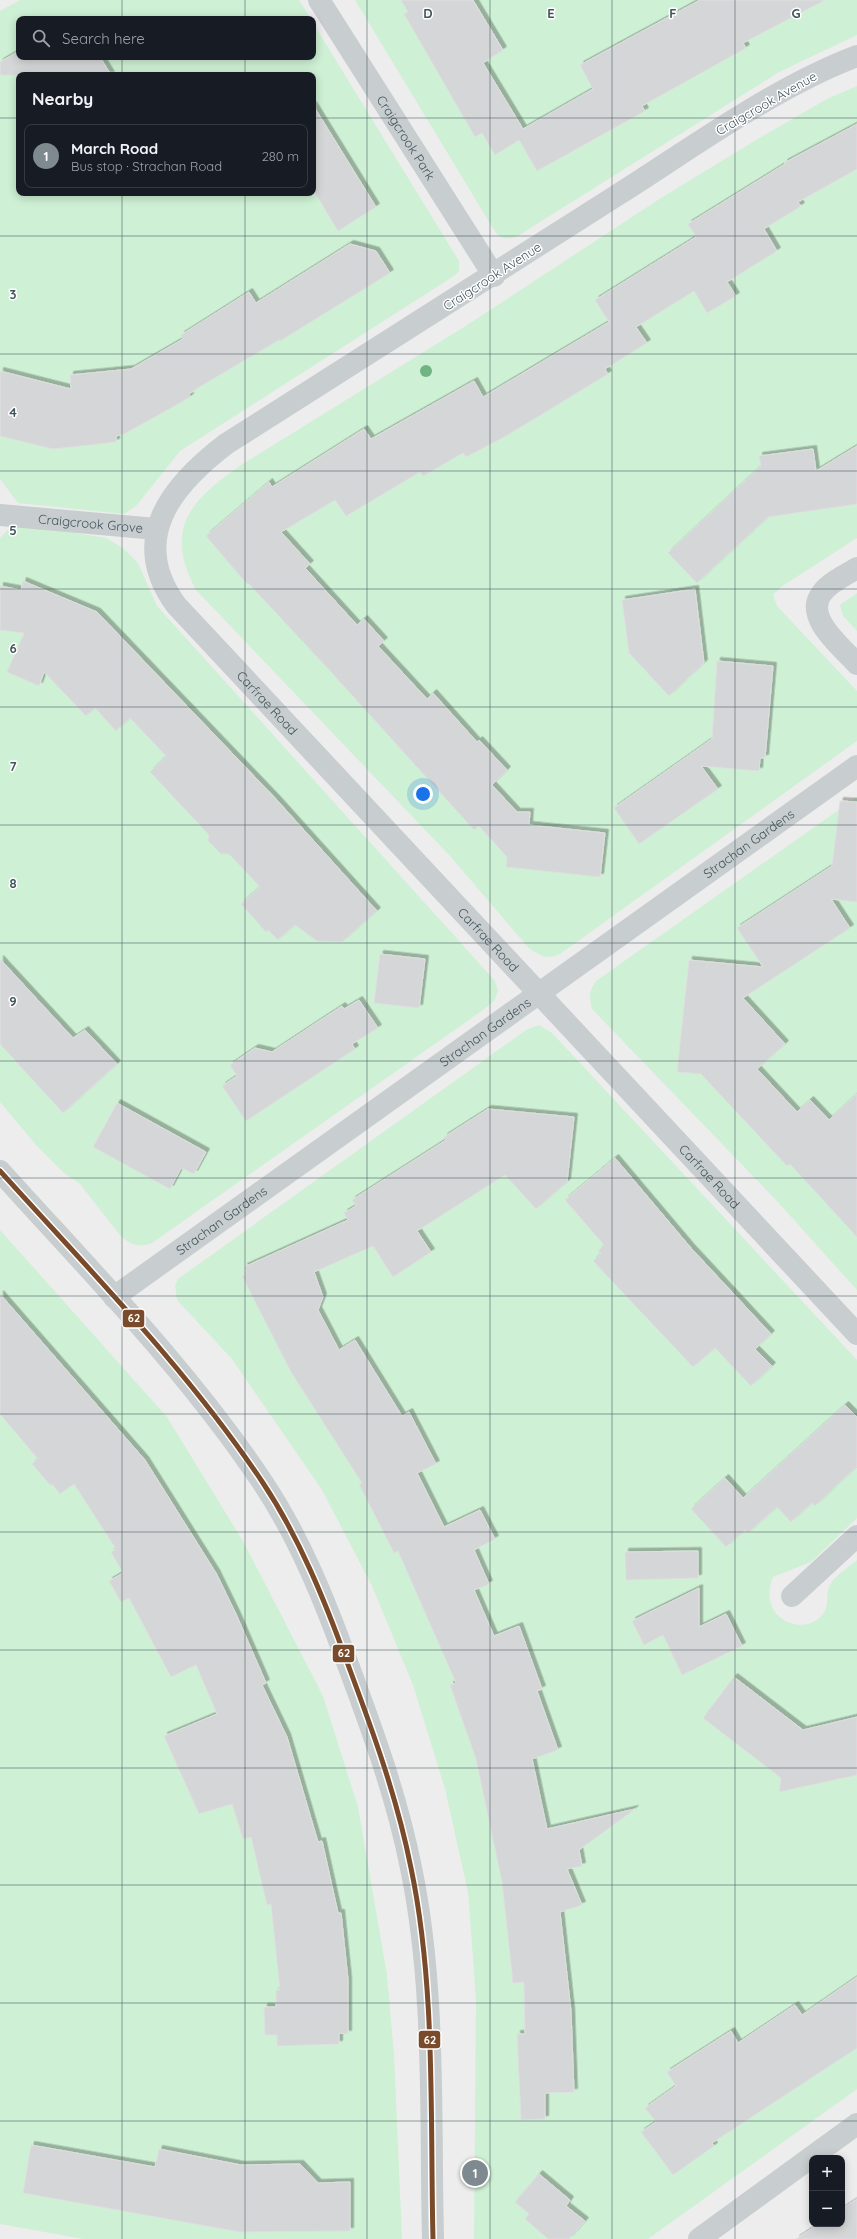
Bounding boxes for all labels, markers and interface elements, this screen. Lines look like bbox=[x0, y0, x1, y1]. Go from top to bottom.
text: D bbox=[423, 5, 433, 21]
text: E bbox=[547, 5, 555, 21]
text: F bbox=[669, 5, 677, 21]
text: G bbox=[791, 5, 801, 21]
search box bbox=[16, 16, 316, 60]
icon: search bbox=[30, 27, 52, 49]
text: Search here bbox=[62, 29, 145, 48]
street label: Craigcrook Avenue bbox=[713, 68, 819, 138]
text: Nearby bbox=[32, 88, 93, 109]
street label: Craigcrook Park bbox=[374, 92, 439, 183]
text: March Road bbox=[71, 139, 158, 158]
text: 1 bbox=[43, 148, 49, 164]
text: 280 m bbox=[262, 148, 299, 164]
text: Bus stop · Strachan Road bbox=[71, 158, 222, 174]
street label: Craigcrook Avenue bbox=[440, 238, 544, 314]
text: 3 bbox=[10, 286, 17, 302]
text: 4 bbox=[9, 404, 17, 420]
street label: Craigcrook Grove bbox=[37, 510, 144, 536]
text: 5 bbox=[9, 522, 17, 538]
text: 6 bbox=[9, 640, 17, 656]
street label: Carfrae Road bbox=[233, 667, 301, 738]
text: 7 bbox=[9, 758, 17, 774]
your location bbox=[413, 784, 433, 804]
street label: Strachan Gardens bbox=[700, 805, 797, 881]
text: 8 bbox=[9, 875, 17, 891]
street label: Carfrae Road bbox=[455, 904, 522, 975]
text: 9 bbox=[9, 993, 17, 1009]
street label: Strachan Gardens bbox=[436, 994, 534, 1070]
street label: Carfrae Road bbox=[676, 1141, 744, 1212]
street label: Strachan Gardens bbox=[173, 1182, 270, 1258]
line badge: 62 bbox=[122, 1309, 145, 1328]
text: 62 bbox=[128, 1311, 140, 1325]
line badge: 62 bbox=[332, 1644, 355, 1663]
text: 62 bbox=[338, 1646, 350, 1660]
line badge: 62 bbox=[418, 2030, 441, 2049]
text: 62 bbox=[424, 2033, 436, 2047]
map controls bbox=[809, 2155, 845, 2227]
button: + bbox=[809, 2155, 845, 2191]
pin: 1 bbox=[462, 2158, 488, 2188]
button: − bbox=[809, 2191, 845, 2227]

